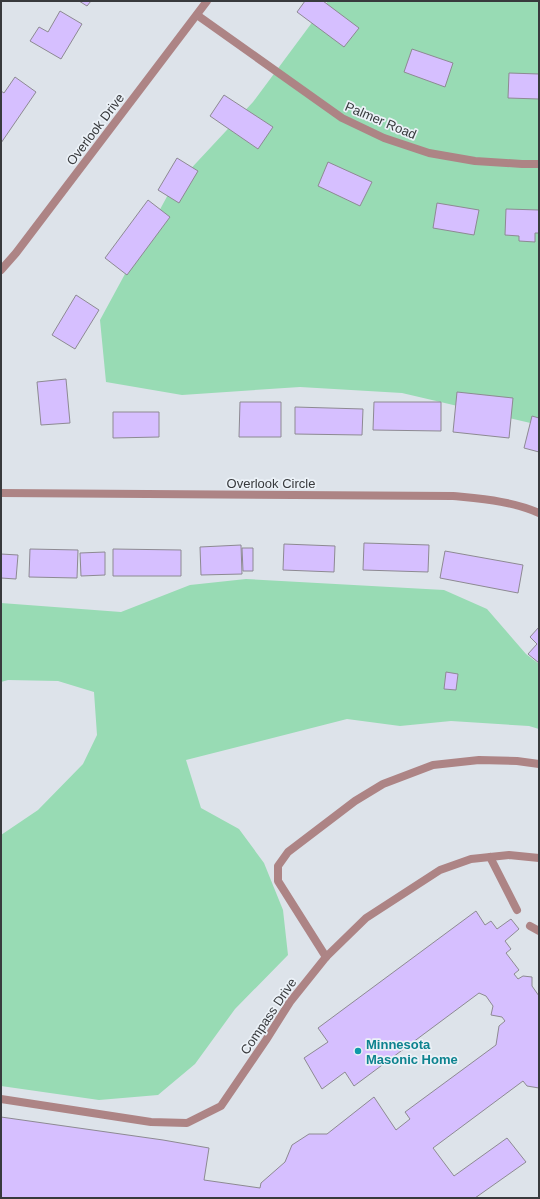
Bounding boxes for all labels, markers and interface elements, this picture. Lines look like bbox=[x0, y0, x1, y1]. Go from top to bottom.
street label: Overlook Drive bbox=[64, 90, 127, 168]
street label: Palmer Road bbox=[343, 99, 419, 142]
street label: Overlook Circle bbox=[227, 476, 315, 491]
street label: Compass Drive bbox=[237, 975, 299, 1057]
place label: Minnesota Masonic Home bbox=[366, 1037, 458, 1067]
marker: Minnesota Masonic Home bbox=[353, 1046, 363, 1056]

